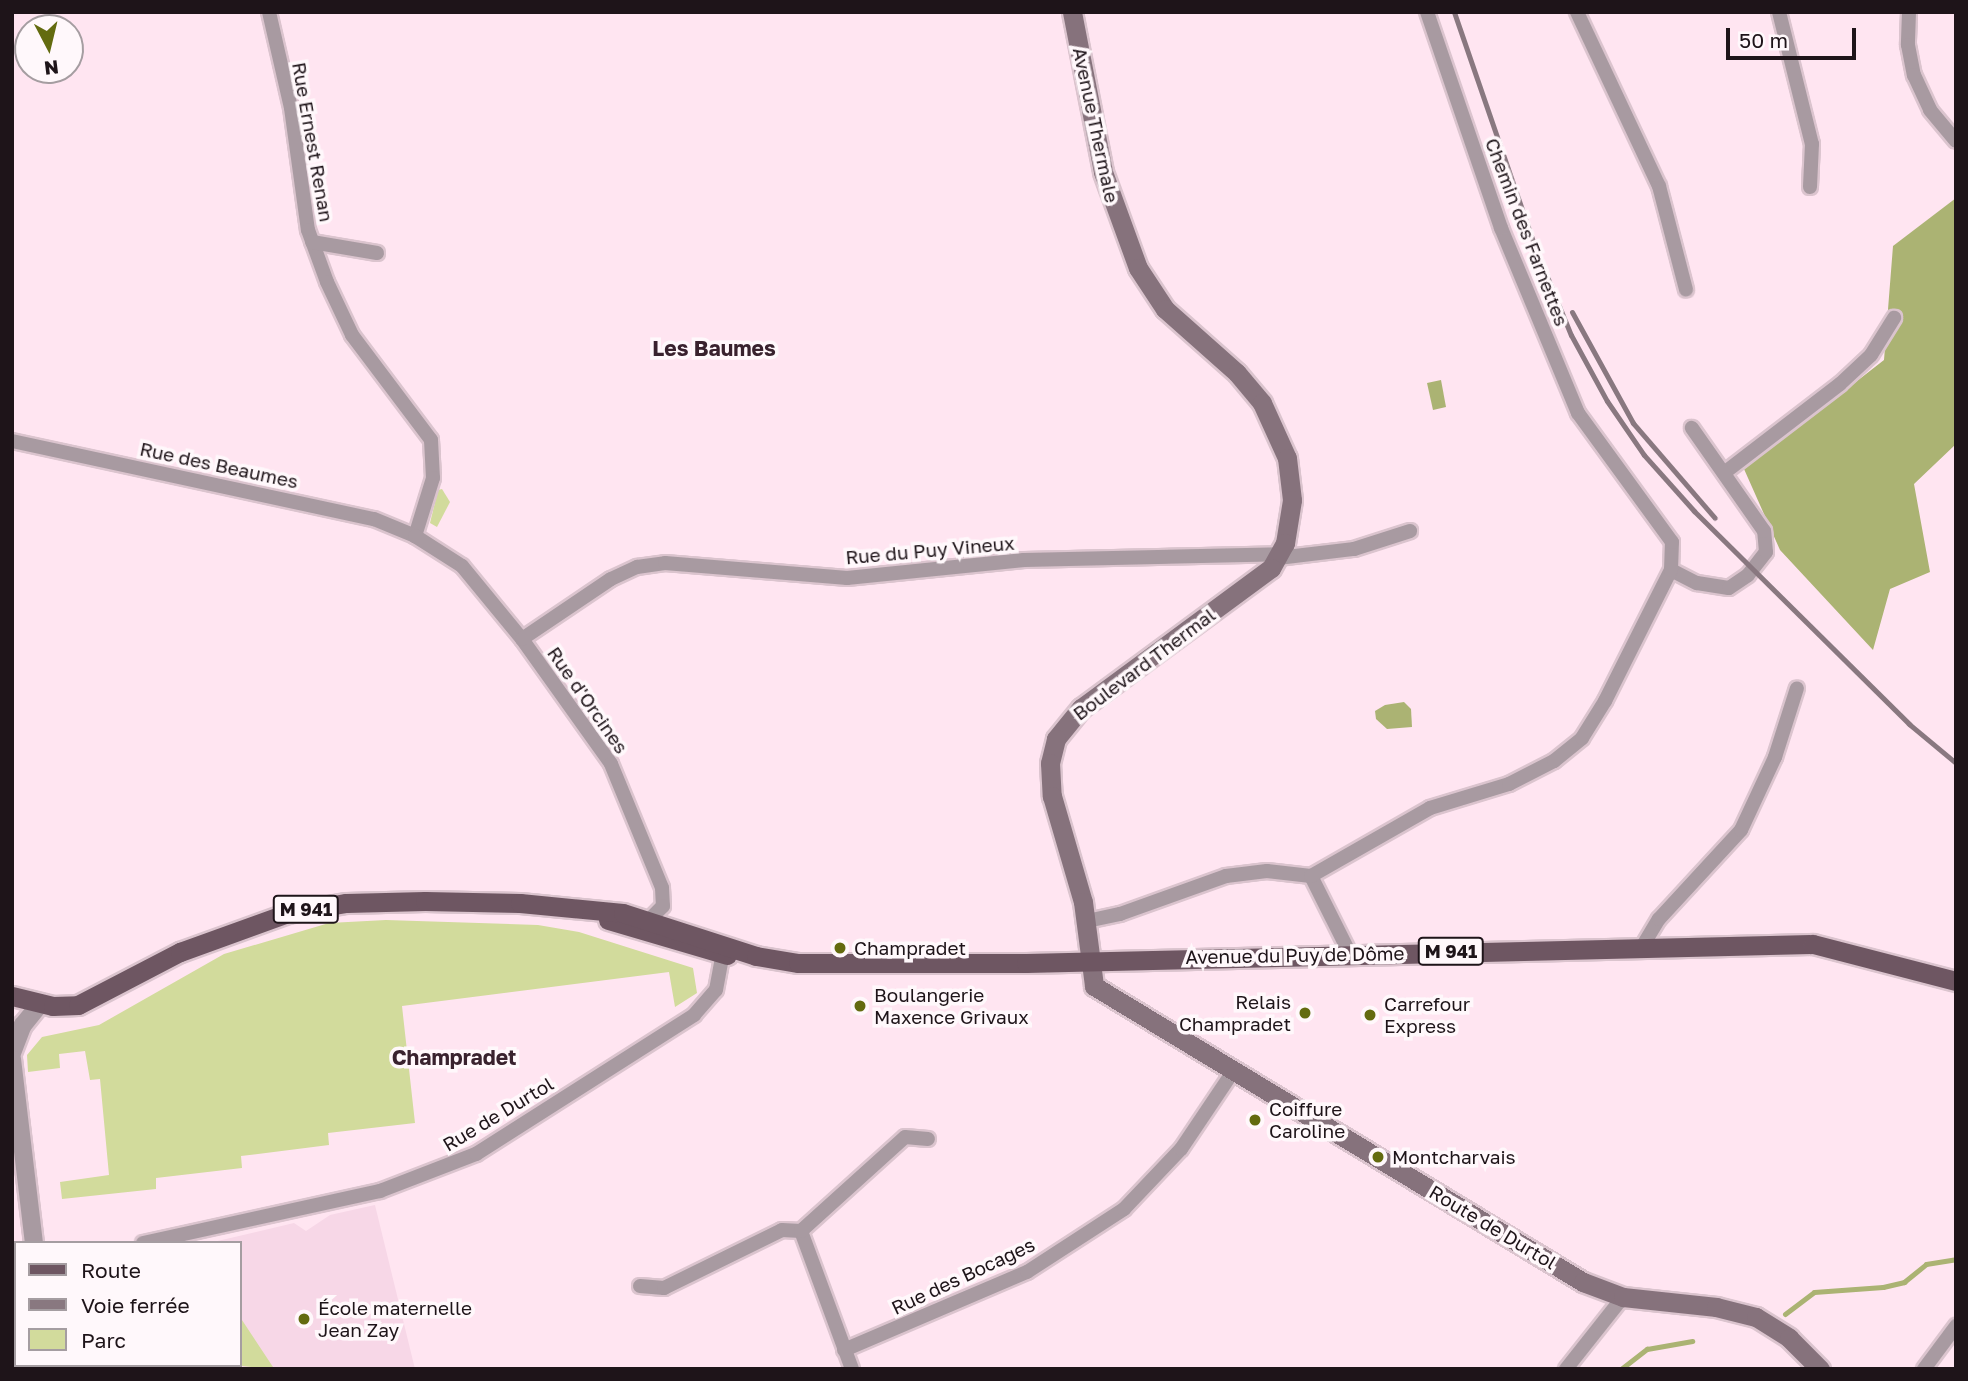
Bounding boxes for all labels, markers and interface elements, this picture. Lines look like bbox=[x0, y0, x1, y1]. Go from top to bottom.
north arrow bbox=[14, 14, 84, 84]
scale bar bbox=[1730, 14, 1860, 58]
text: 50 m bbox=[1739, 27, 1788, 53]
street label: Avenue Thermale bbox=[1068, 45, 1124, 205]
text: N bbox=[43, 56, 60, 81]
street label: Rue Ernest Renan bbox=[288, 60, 338, 224]
street label: Chemin des Farnettes bbox=[1481, 135, 1573, 329]
district label: Les Baumes bbox=[652, 335, 776, 361]
street label: Rue des Beaumes bbox=[138, 437, 300, 493]
street label: Rue du Puy Vineux bbox=[845, 531, 1015, 569]
street label: Boulevard Thermal bbox=[1068, 603, 1220, 725]
street label: Rue d'Orcines bbox=[543, 642, 633, 758]
road number: M 941 bbox=[273, 894, 339, 924]
road number: M 941 bbox=[1418, 936, 1484, 966]
place label: Champradet bbox=[854, 937, 966, 959]
marker: Champradet bbox=[832, 940, 848, 956]
street label: Avenue du Puy de Dôme bbox=[1185, 942, 1405, 968]
place label: Boulangerie Maxence Grivaux bbox=[874, 984, 1029, 1028]
place label: Relais Champradet bbox=[1179, 991, 1291, 1035]
place label: Carrefour Express bbox=[1384, 993, 1470, 1037]
marker: Boulangerie Maxence Grivaux bbox=[852, 998, 868, 1014]
marker: Relais Champradet bbox=[1297, 1005, 1313, 1021]
marker: Carrefour Express bbox=[1362, 1007, 1378, 1023]
district label: Champradet bbox=[392, 1044, 516, 1070]
street label: Rue de Durtol bbox=[439, 1072, 557, 1156]
place label: Coiffure Caroline bbox=[1269, 1098, 1345, 1142]
marker: Coiffure Caroline bbox=[1247, 1112, 1263, 1128]
place label: Montcharvais bbox=[1392, 1146, 1516, 1168]
marker: Montcharvais bbox=[1370, 1149, 1386, 1165]
street label: Route de Durtol bbox=[1425, 1180, 1561, 1274]
street label: Rue des Bocages bbox=[888, 1233, 1038, 1319]
legend bbox=[14, 1241, 242, 1367]
text: Route bbox=[81, 1257, 141, 1283]
text: Voie ferrée bbox=[81, 1292, 190, 1318]
place label: École maternelle Jean Zay bbox=[318, 1297, 472, 1341]
marker: École maternelle Jean Zay bbox=[296, 1311, 312, 1327]
text: Parc bbox=[81, 1327, 126, 1353]

